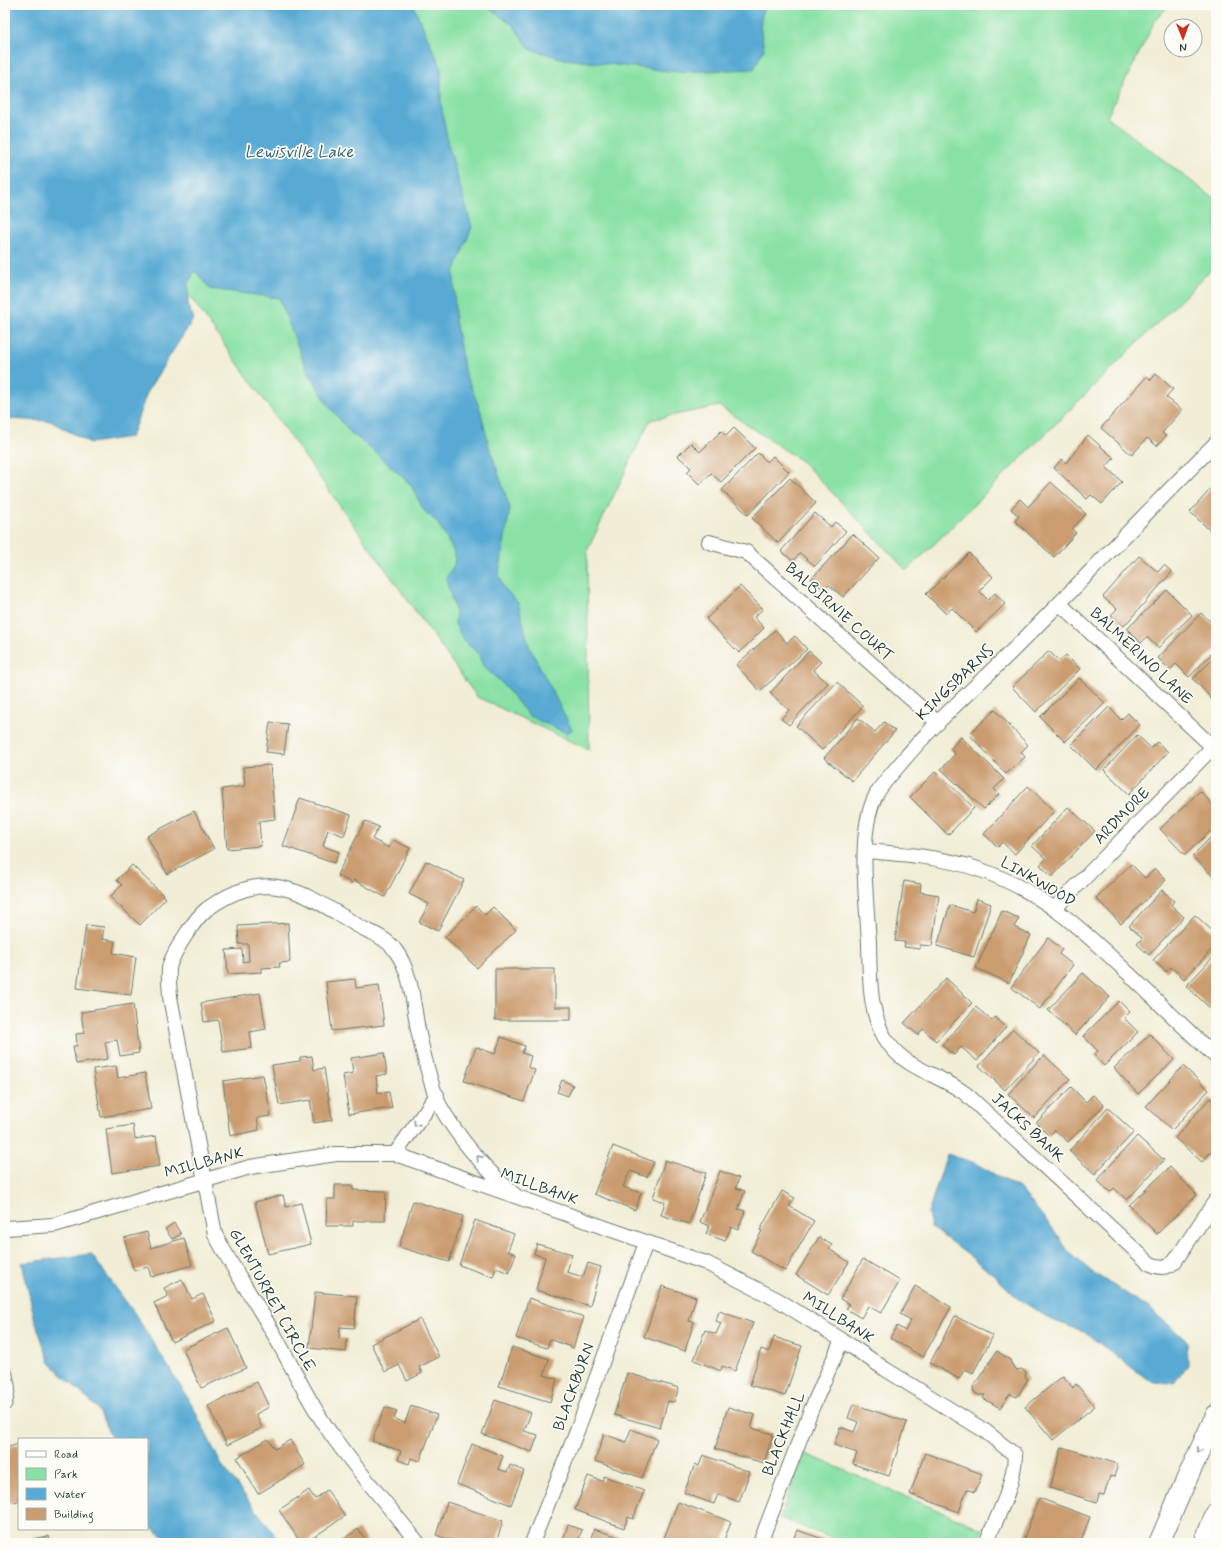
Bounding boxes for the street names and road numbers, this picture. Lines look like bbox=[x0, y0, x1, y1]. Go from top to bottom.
street label: BALBIRNIE COURT bbox=[780, 558, 898, 666]
street label: BALMERINO LANE bbox=[1085, 603, 1197, 709]
street label: KINGSBARNS bbox=[911, 640, 999, 726]
street label: ARDMORE bbox=[1089, 783, 1155, 849]
street label: LINKWOOD bbox=[996, 852, 1080, 912]
street label: JACKS BANK bbox=[987, 1088, 1070, 1168]
street label: MILLBANK bbox=[162, 1142, 246, 1184]
street label: MILLBANK bbox=[497, 1163, 581, 1211]
street label: GLENTURRET CIRCLE bbox=[224, 1225, 320, 1375]
street label: MILLBANK bbox=[798, 1287, 878, 1349]
street label: BLACKBURN bbox=[548, 1340, 600, 1434]
street label: BLACKHALL bbox=[758, 1389, 810, 1479]

